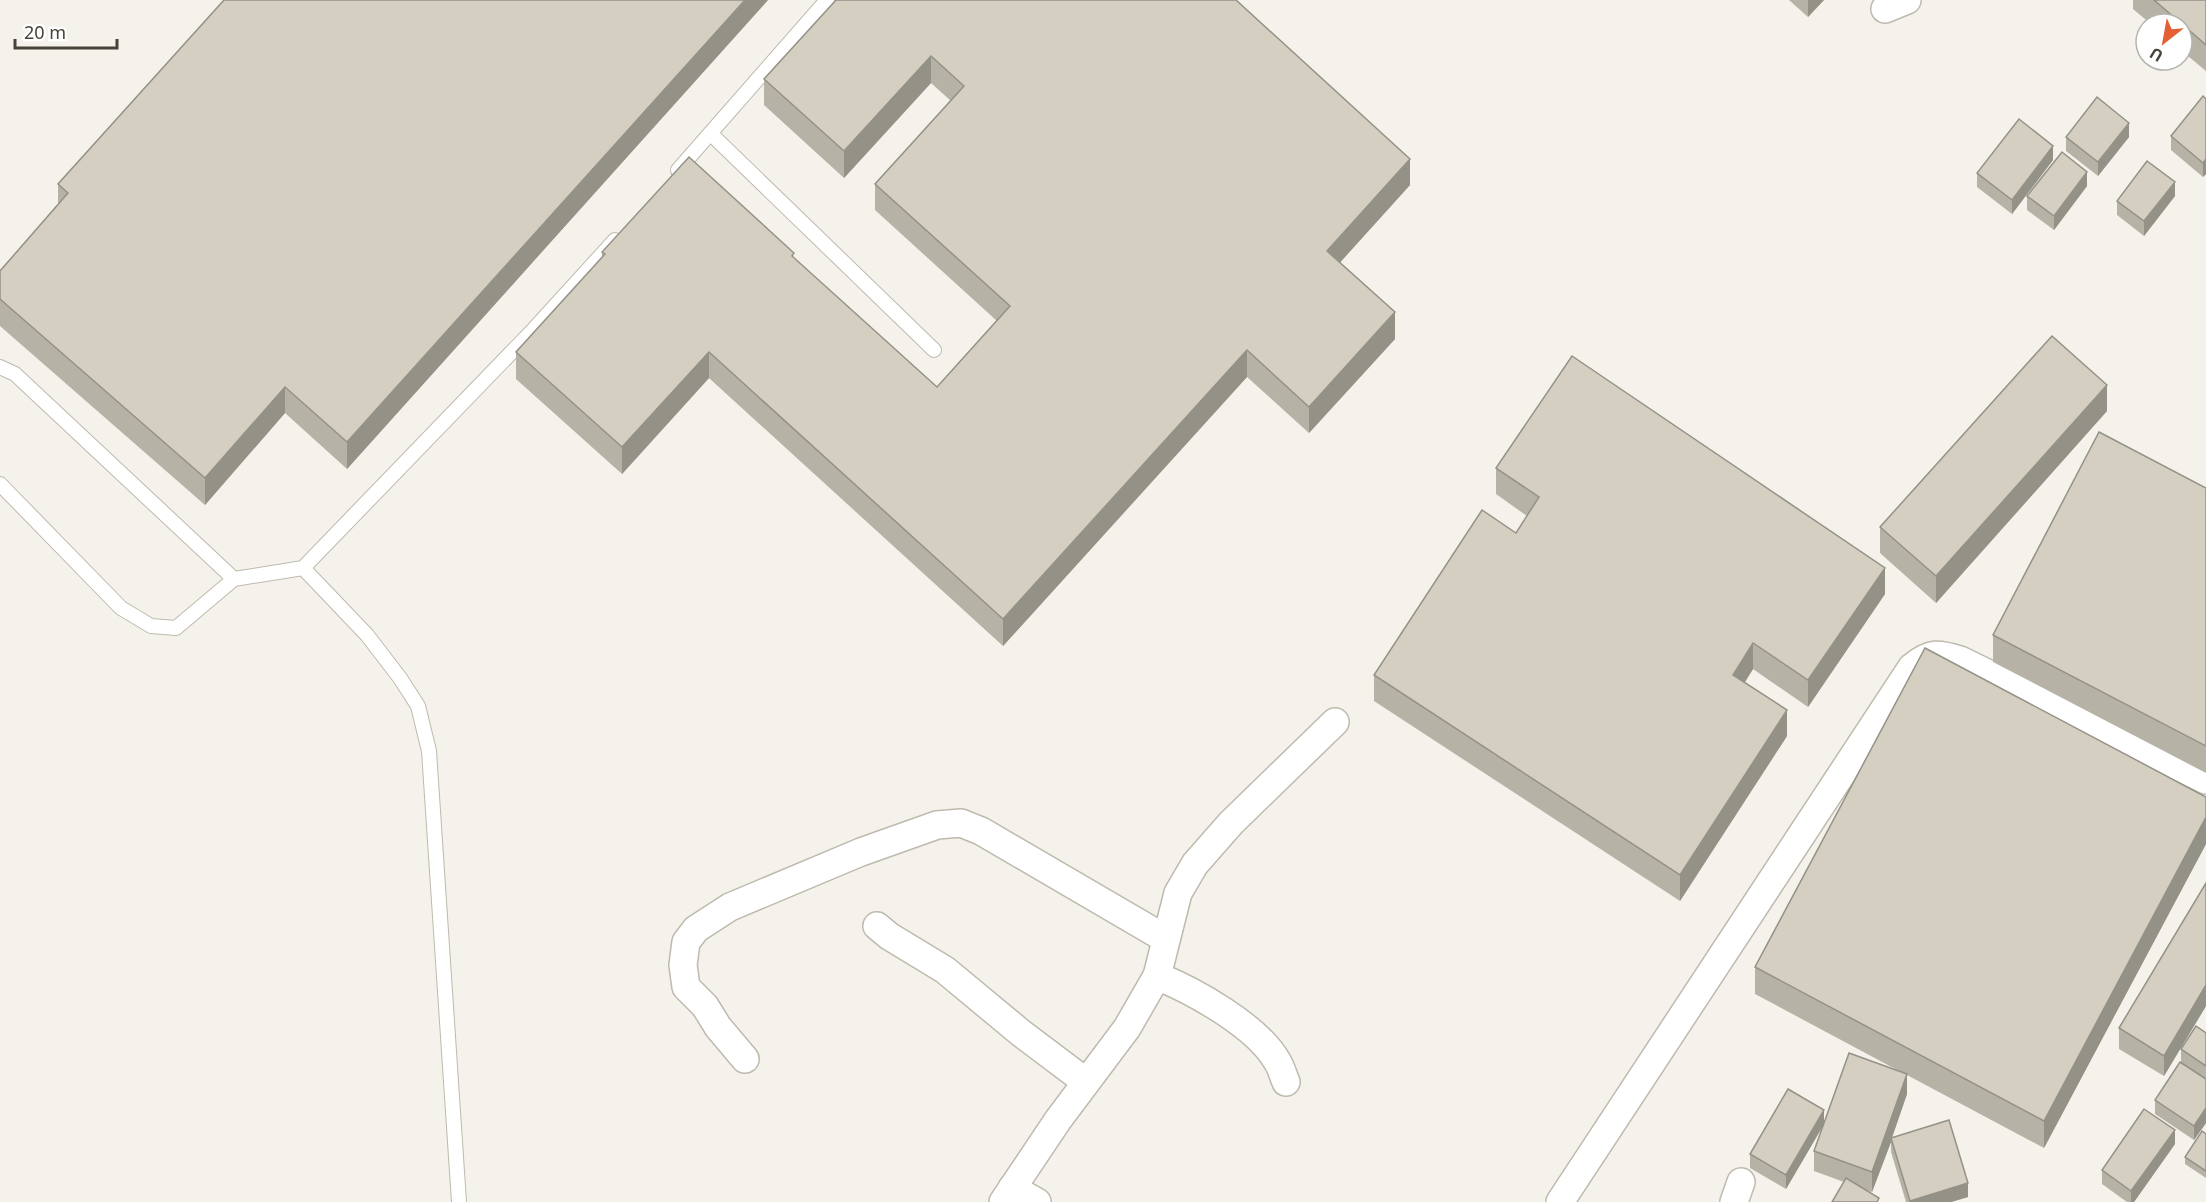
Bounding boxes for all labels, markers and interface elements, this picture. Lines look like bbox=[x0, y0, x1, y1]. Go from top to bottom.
scale bar bbox=[15, 12, 117, 50]
north arrow bbox=[2134, 12, 2194, 72]
text: 20 m bbox=[24, 20, 66, 44]
text: U bbox=[2145, 42, 2167, 67]

